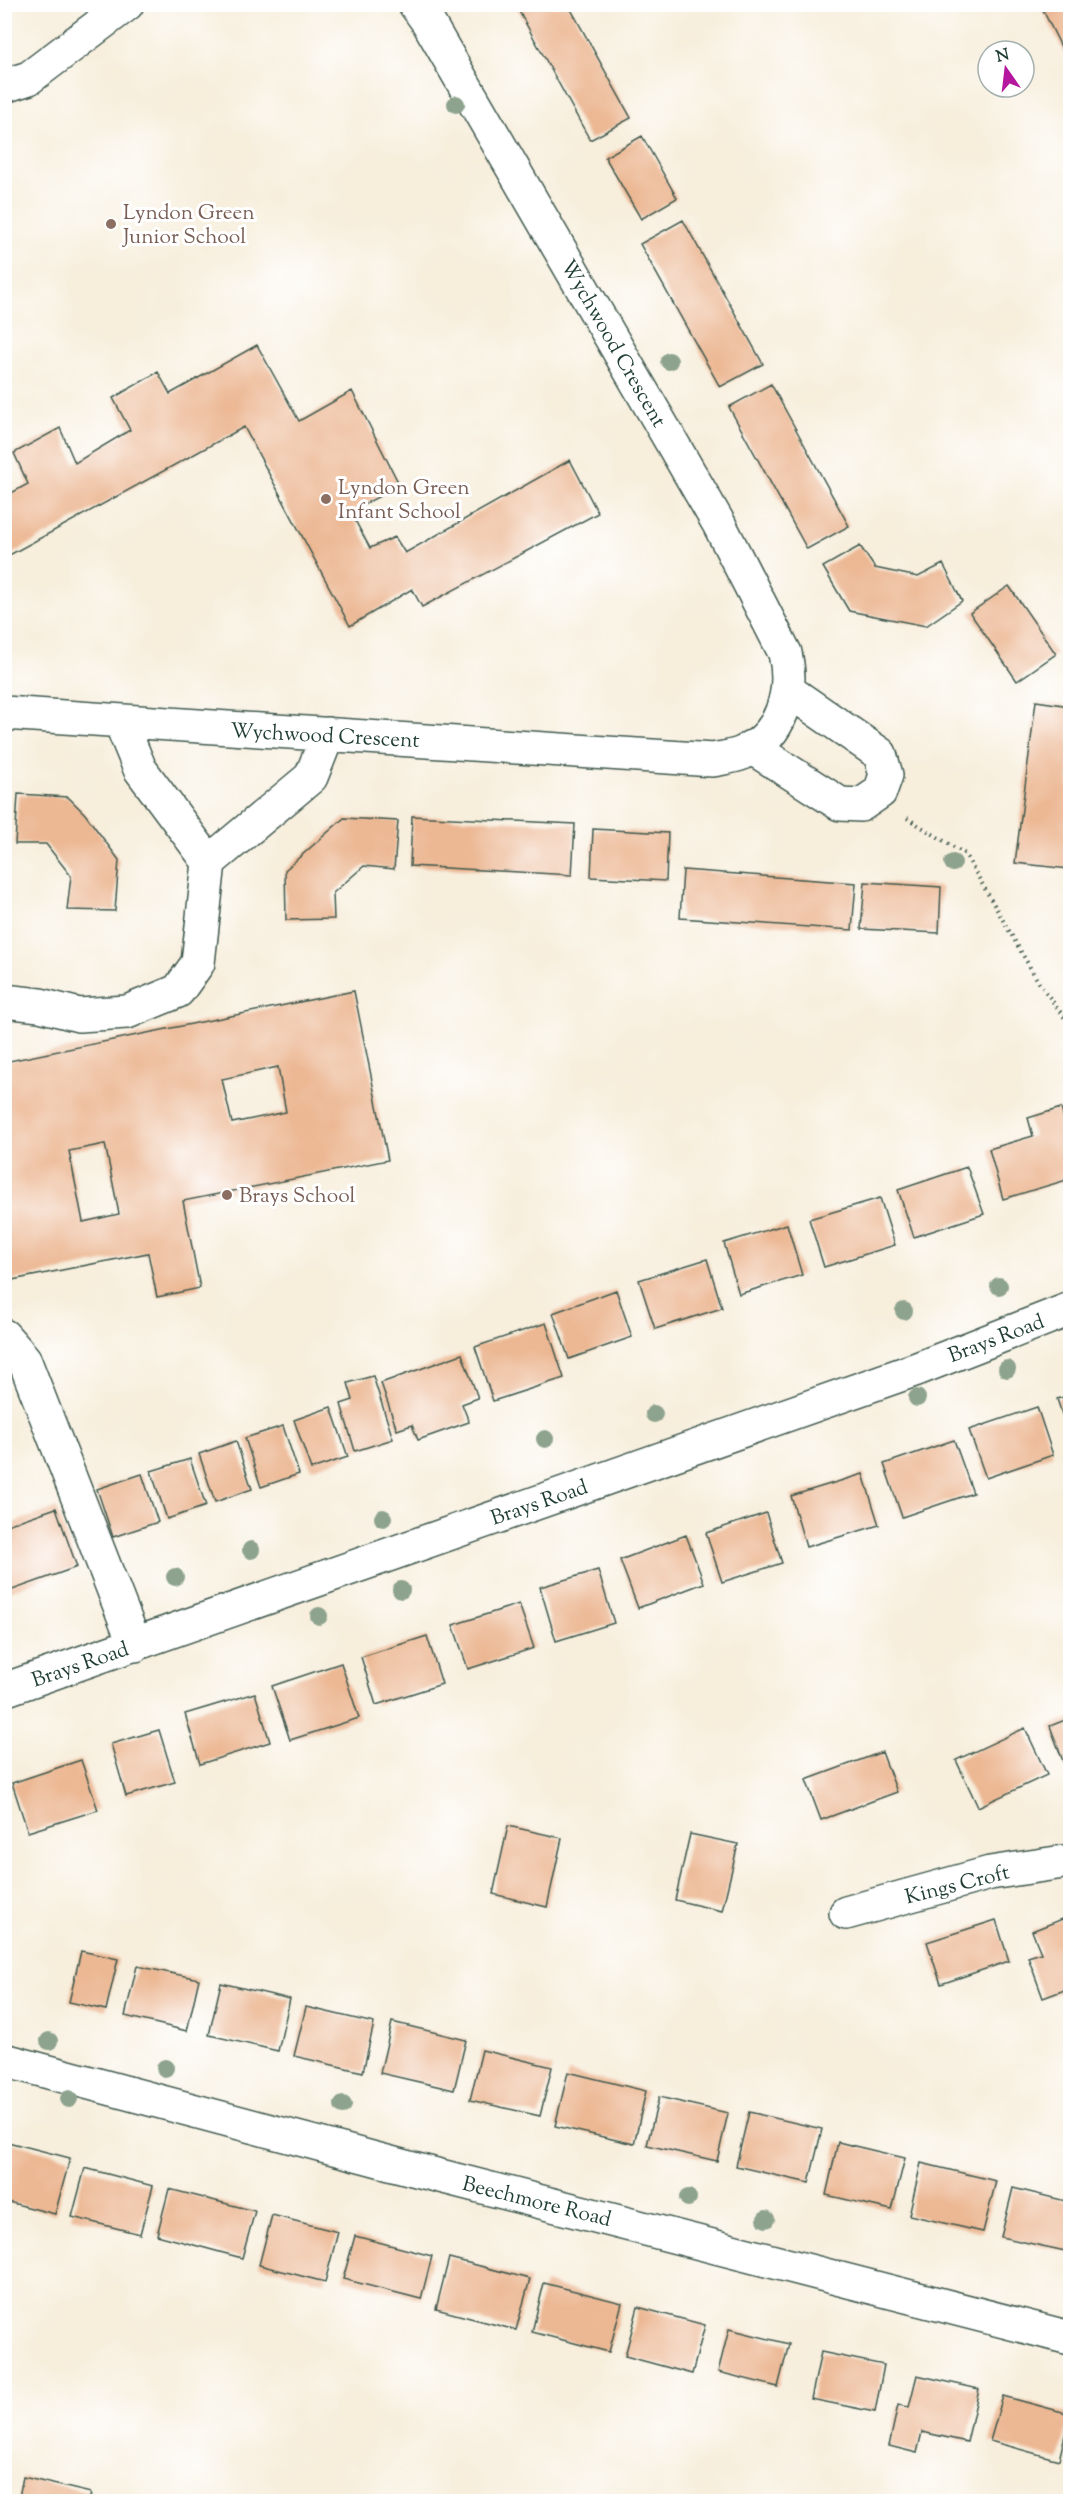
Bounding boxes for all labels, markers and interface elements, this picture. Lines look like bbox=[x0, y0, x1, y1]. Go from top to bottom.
north arrow bbox=[976, 39, 1036, 99]
text: N bbox=[994, 44, 1012, 70]
place label: Lyndon Green Junior School bbox=[122, 199, 255, 253]
marker: Lyndon Green Junior School bbox=[104, 217, 118, 231]
street label: Wychwood Crescent bbox=[552, 255, 673, 433]
place label: Lyndon Green Infant School bbox=[338, 474, 470, 528]
marker: Lyndon Green Infant School bbox=[319, 492, 333, 506]
street label: Wychwood Crescent bbox=[230, 717, 420, 757]
place label: Brays School bbox=[239, 1182, 356, 1212]
marker: Brays School bbox=[220, 1188, 234, 1202]
street label: Brays Road bbox=[944, 1308, 1049, 1372]
street label: Brays Road bbox=[487, 1473, 592, 1534]
street label: Brays Road bbox=[28, 1635, 133, 1696]
street label: Kings Croft bbox=[902, 1858, 1013, 1913]
street label: Beechmore Road bbox=[459, 2170, 614, 2236]

